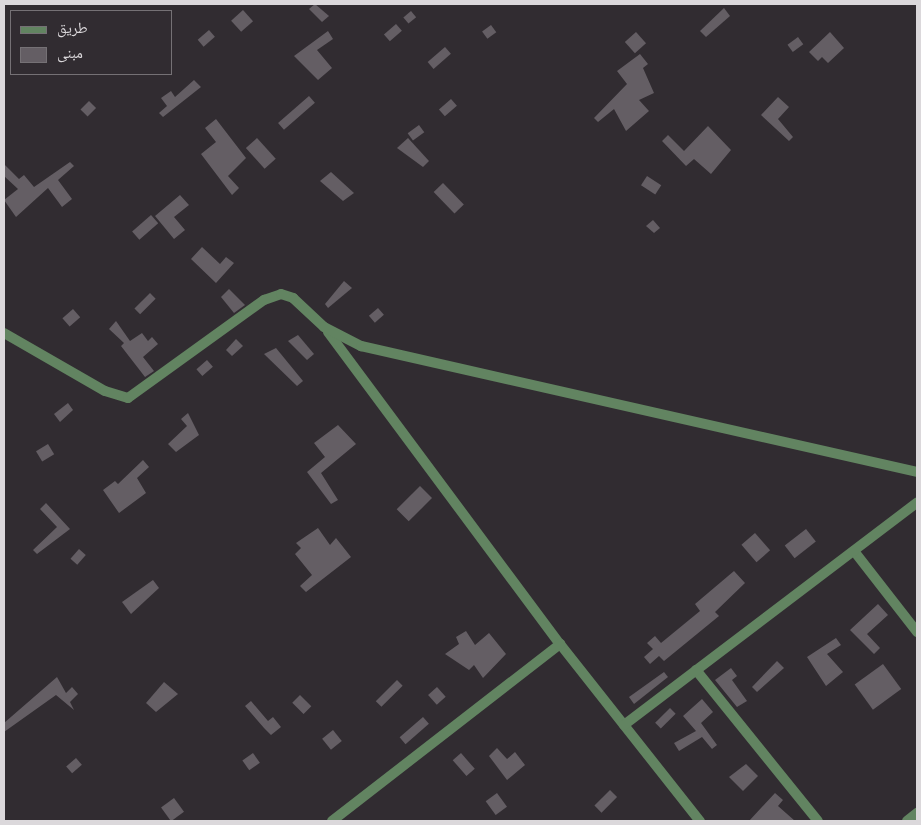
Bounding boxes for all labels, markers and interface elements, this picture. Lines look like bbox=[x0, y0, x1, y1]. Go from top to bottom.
legend bbox=[10, 10, 172, 75]
text: طريق bbox=[57, 18, 88, 37]
text: مبنى bbox=[57, 43, 83, 62]

